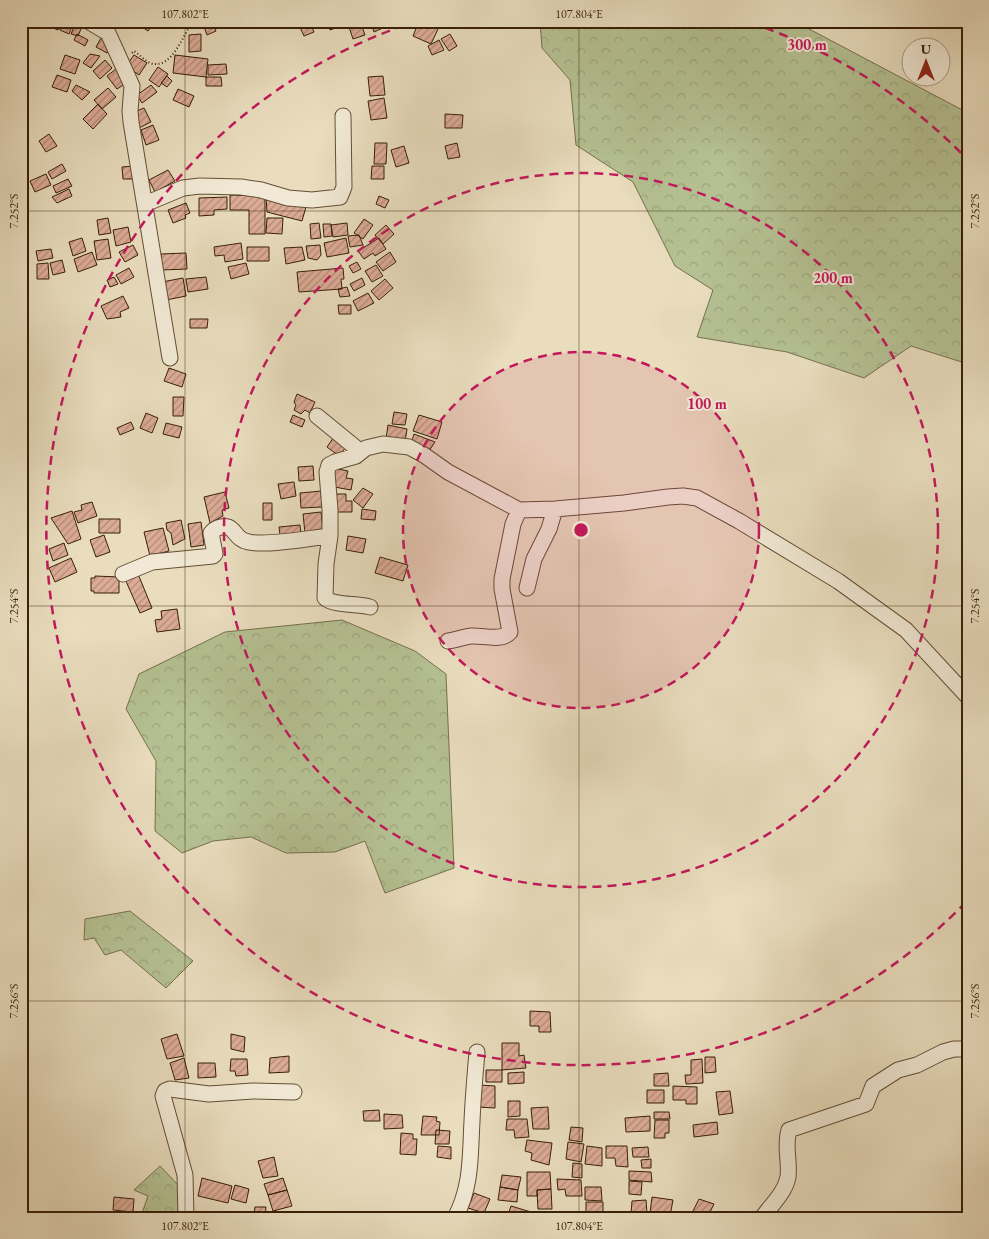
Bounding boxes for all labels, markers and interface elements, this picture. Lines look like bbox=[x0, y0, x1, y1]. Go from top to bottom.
text: 107.802°E bbox=[161, 6, 209, 22]
text: 107.804°E bbox=[555, 6, 603, 22]
text: 300 m bbox=[787, 35, 827, 54]
north arrow bbox=[902, 38, 952, 88]
text: U bbox=[921, 40, 932, 58]
text: 7.252°S bbox=[6, 193, 22, 228]
text: 7.252°S bbox=[967, 193, 983, 228]
text: 200 m bbox=[813, 268, 853, 287]
text: 100 m bbox=[687, 394, 727, 413]
centre of rings bbox=[572, 521, 590, 539]
text: 7.254°S bbox=[6, 588, 22, 623]
text: 7.254°S bbox=[967, 588, 983, 623]
text: 7.256°S bbox=[6, 983, 22, 1018]
text: 7.256°S bbox=[967, 983, 983, 1018]
text: 107.802°E bbox=[161, 1218, 209, 1234]
text: 107.804°E bbox=[555, 1218, 603, 1234]

